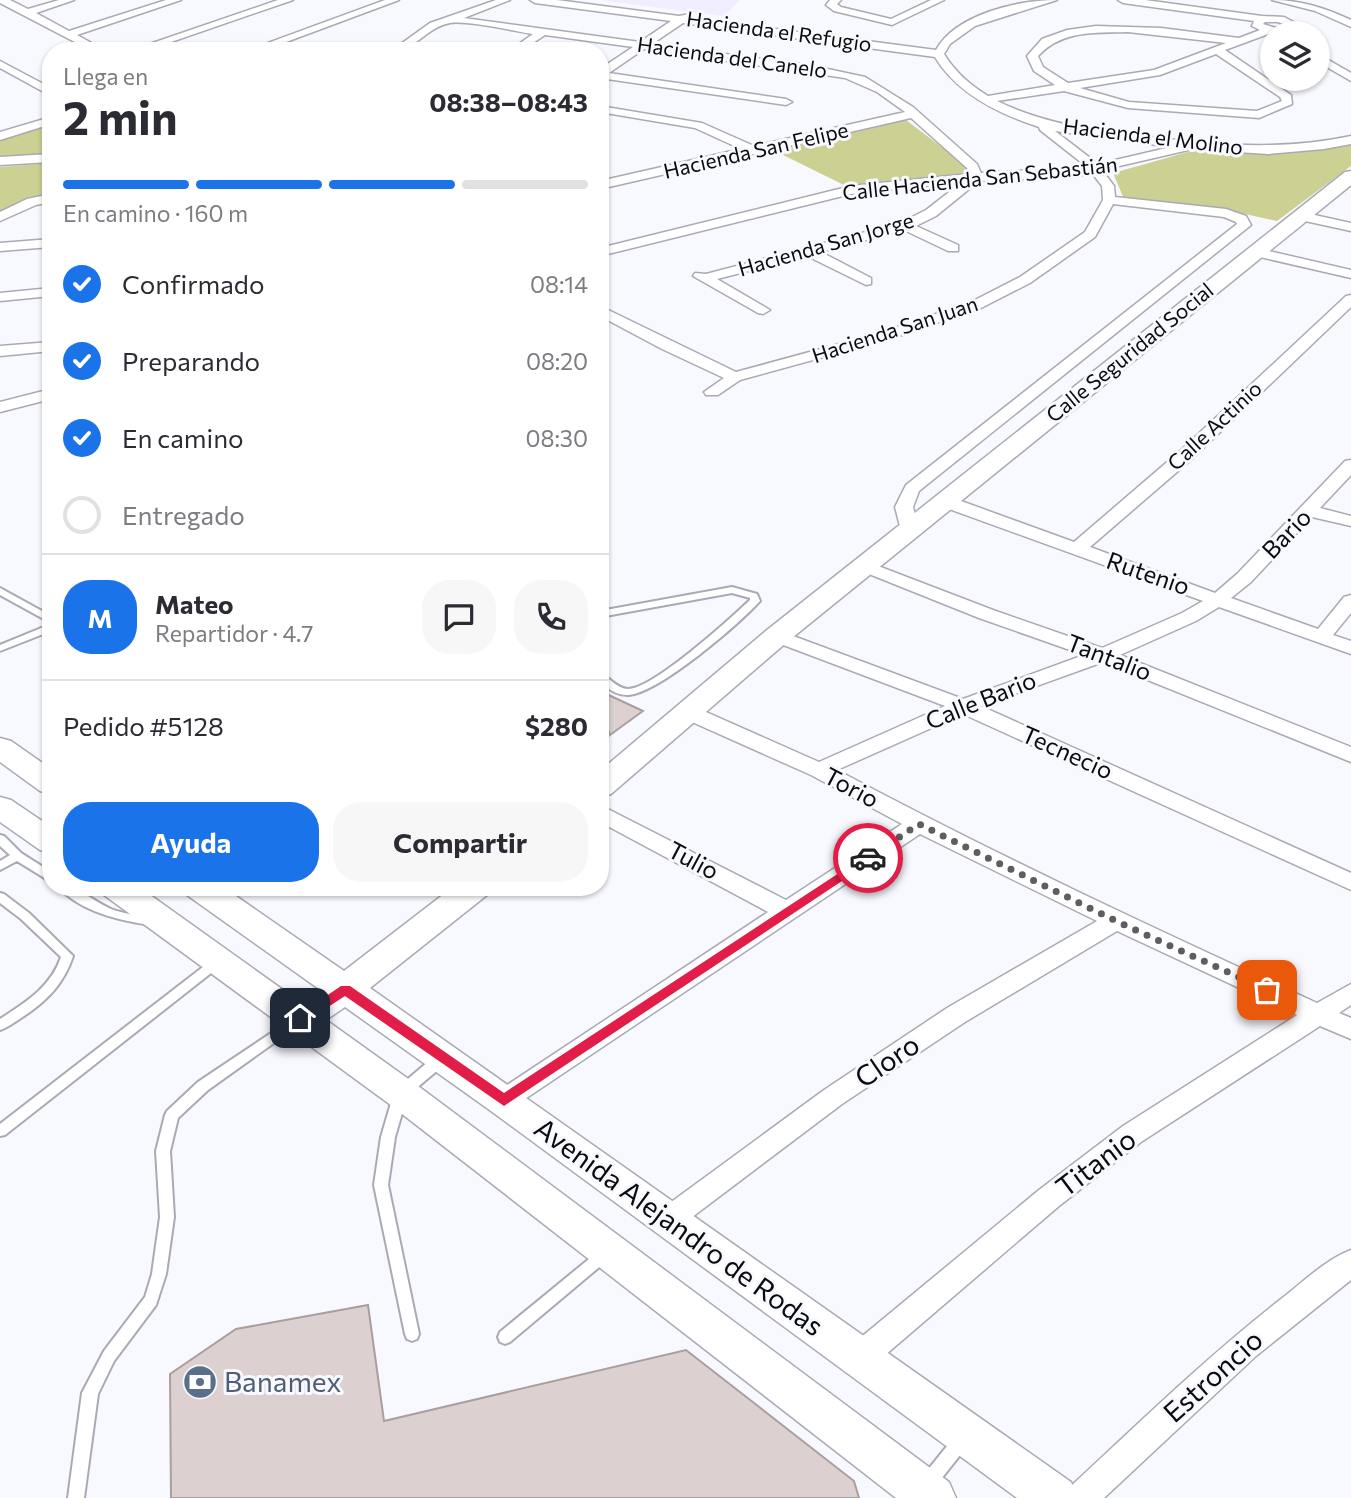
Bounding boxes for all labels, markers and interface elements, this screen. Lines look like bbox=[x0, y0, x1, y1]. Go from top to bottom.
street label: Hacienda el Refugio bbox=[685, 5, 873, 56]
map controls bbox=[1260, 21, 1330, 91]
button: layers bbox=[1260, 21, 1330, 91]
street label: Hacienda del Canelo bbox=[636, 31, 829, 82]
text: Llega en bbox=[63, 62, 148, 90]
text: 08:38–08:43 bbox=[429, 86, 588, 117]
text: 2 min bbox=[63, 88, 178, 144]
street label: Hacienda el Molino bbox=[1062, 112, 1245, 159]
street label: Hacienda San Felipe bbox=[661, 116, 851, 183]
street label: Calle Hacienda San Sebastián bbox=[841, 151, 1119, 204]
text: En camino · 160 m bbox=[63, 199, 248, 227]
street label: Hacienda San Jorge bbox=[735, 207, 916, 281]
icon: check bbox=[63, 265, 101, 303]
text: Confirmado bbox=[122, 268, 264, 299]
text: 08:14 bbox=[530, 270, 588, 298]
street label: Calle Seguridad Social bbox=[1040, 277, 1218, 427]
street label: Hacienda San Juan bbox=[808, 290, 981, 367]
icon: check bbox=[63, 342, 101, 380]
text: Preparando bbox=[122, 345, 260, 376]
text: 08:20 bbox=[526, 347, 588, 375]
street label: Calle Actinio bbox=[1162, 375, 1266, 475]
icon: check bbox=[63, 419, 101, 457]
text: En camino bbox=[122, 422, 244, 453]
text: 08:30 bbox=[525, 424, 588, 452]
text: Entregado bbox=[122, 499, 245, 530]
street label: Bario bbox=[1255, 502, 1317, 564]
street label: Rutenio bbox=[1103, 545, 1194, 600]
button: chat bbox=[422, 580, 496, 654]
button: phone bbox=[514, 580, 588, 654]
text: Mateo bbox=[155, 588, 234, 619]
text: M bbox=[87, 602, 113, 633]
text: Repartidor · 4.7 bbox=[155, 619, 313, 647]
street label: Tantalio bbox=[1063, 627, 1156, 686]
street label: Calle Bario bbox=[921, 664, 1040, 735]
text: Pedido #5128 bbox=[63, 710, 224, 741]
text: $280 bbox=[525, 710, 588, 741]
street label: Tecnecio bbox=[1017, 719, 1118, 785]
street label: Torio bbox=[819, 760, 884, 813]
button: Ayuda bbox=[63, 802, 319, 882]
button: Compartir bbox=[333, 802, 588, 882]
courier bbox=[833, 823, 903, 893]
street label: Tulio bbox=[663, 834, 724, 885]
icon: car bbox=[849, 839, 887, 877]
pin bbox=[1237, 960, 1297, 1020]
icon: bag bbox=[1248, 971, 1286, 1009]
pin bbox=[270, 988, 330, 1048]
icon: home bbox=[281, 999, 319, 1037]
street label: Cloro bbox=[848, 1026, 925, 1094]
street label: Avenida Alejandro de Rodas bbox=[529, 1110, 831, 1342]
street label: Titanio bbox=[1049, 1121, 1142, 1203]
street label: Estroncio bbox=[1156, 1322, 1269, 1429]
bank icon: Banamex bbox=[181, 1363, 219, 1401]
place label: Banamex bbox=[224, 1364, 342, 1398]

